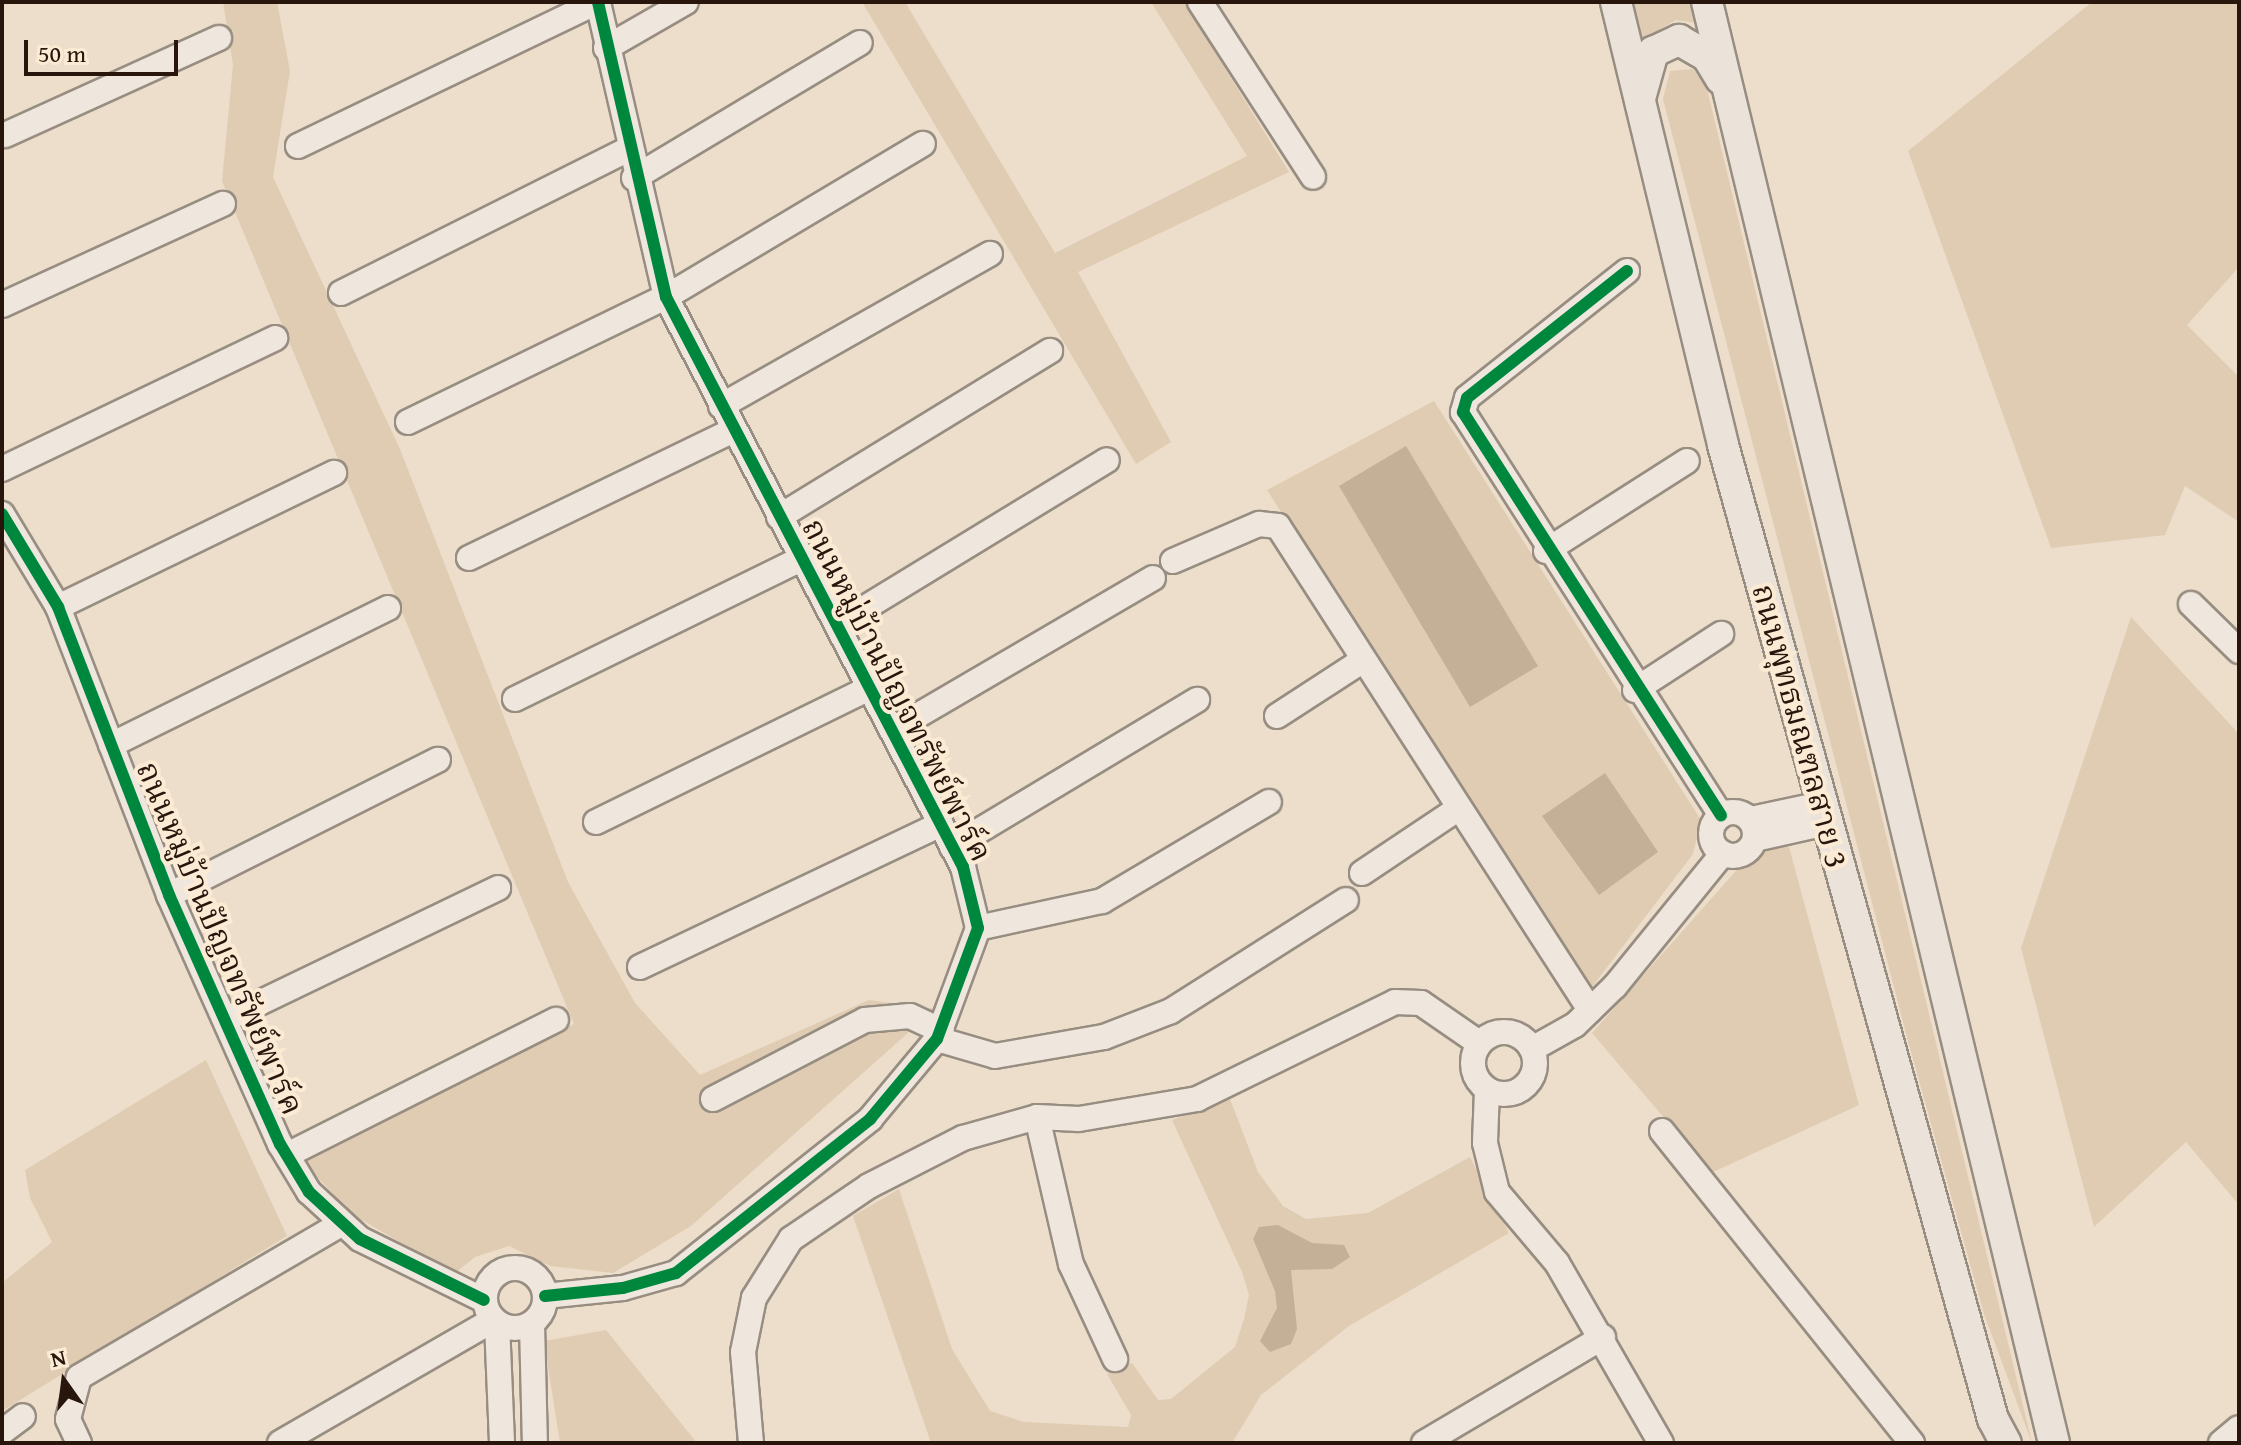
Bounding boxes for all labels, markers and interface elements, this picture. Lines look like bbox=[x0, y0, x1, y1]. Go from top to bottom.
scale bar bbox=[28, 24, 182, 74]
text: 50 m bbox=[38, 36, 86, 71]
street label: ถนนหมู่บ้านปัญจทรัพย์พาร์ค bbox=[794, 512, 1000, 868]
street label: ถนนพุทธมณฑลสาย 3 bbox=[1744, 580, 1856, 872]
street label: ถนนหมู่บ้านปัญจทรัพย์พาร์ค bbox=[128, 756, 312, 1120]
text: N bbox=[47, 1340, 69, 1375]
north arrow bbox=[24, 1341, 104, 1421]

